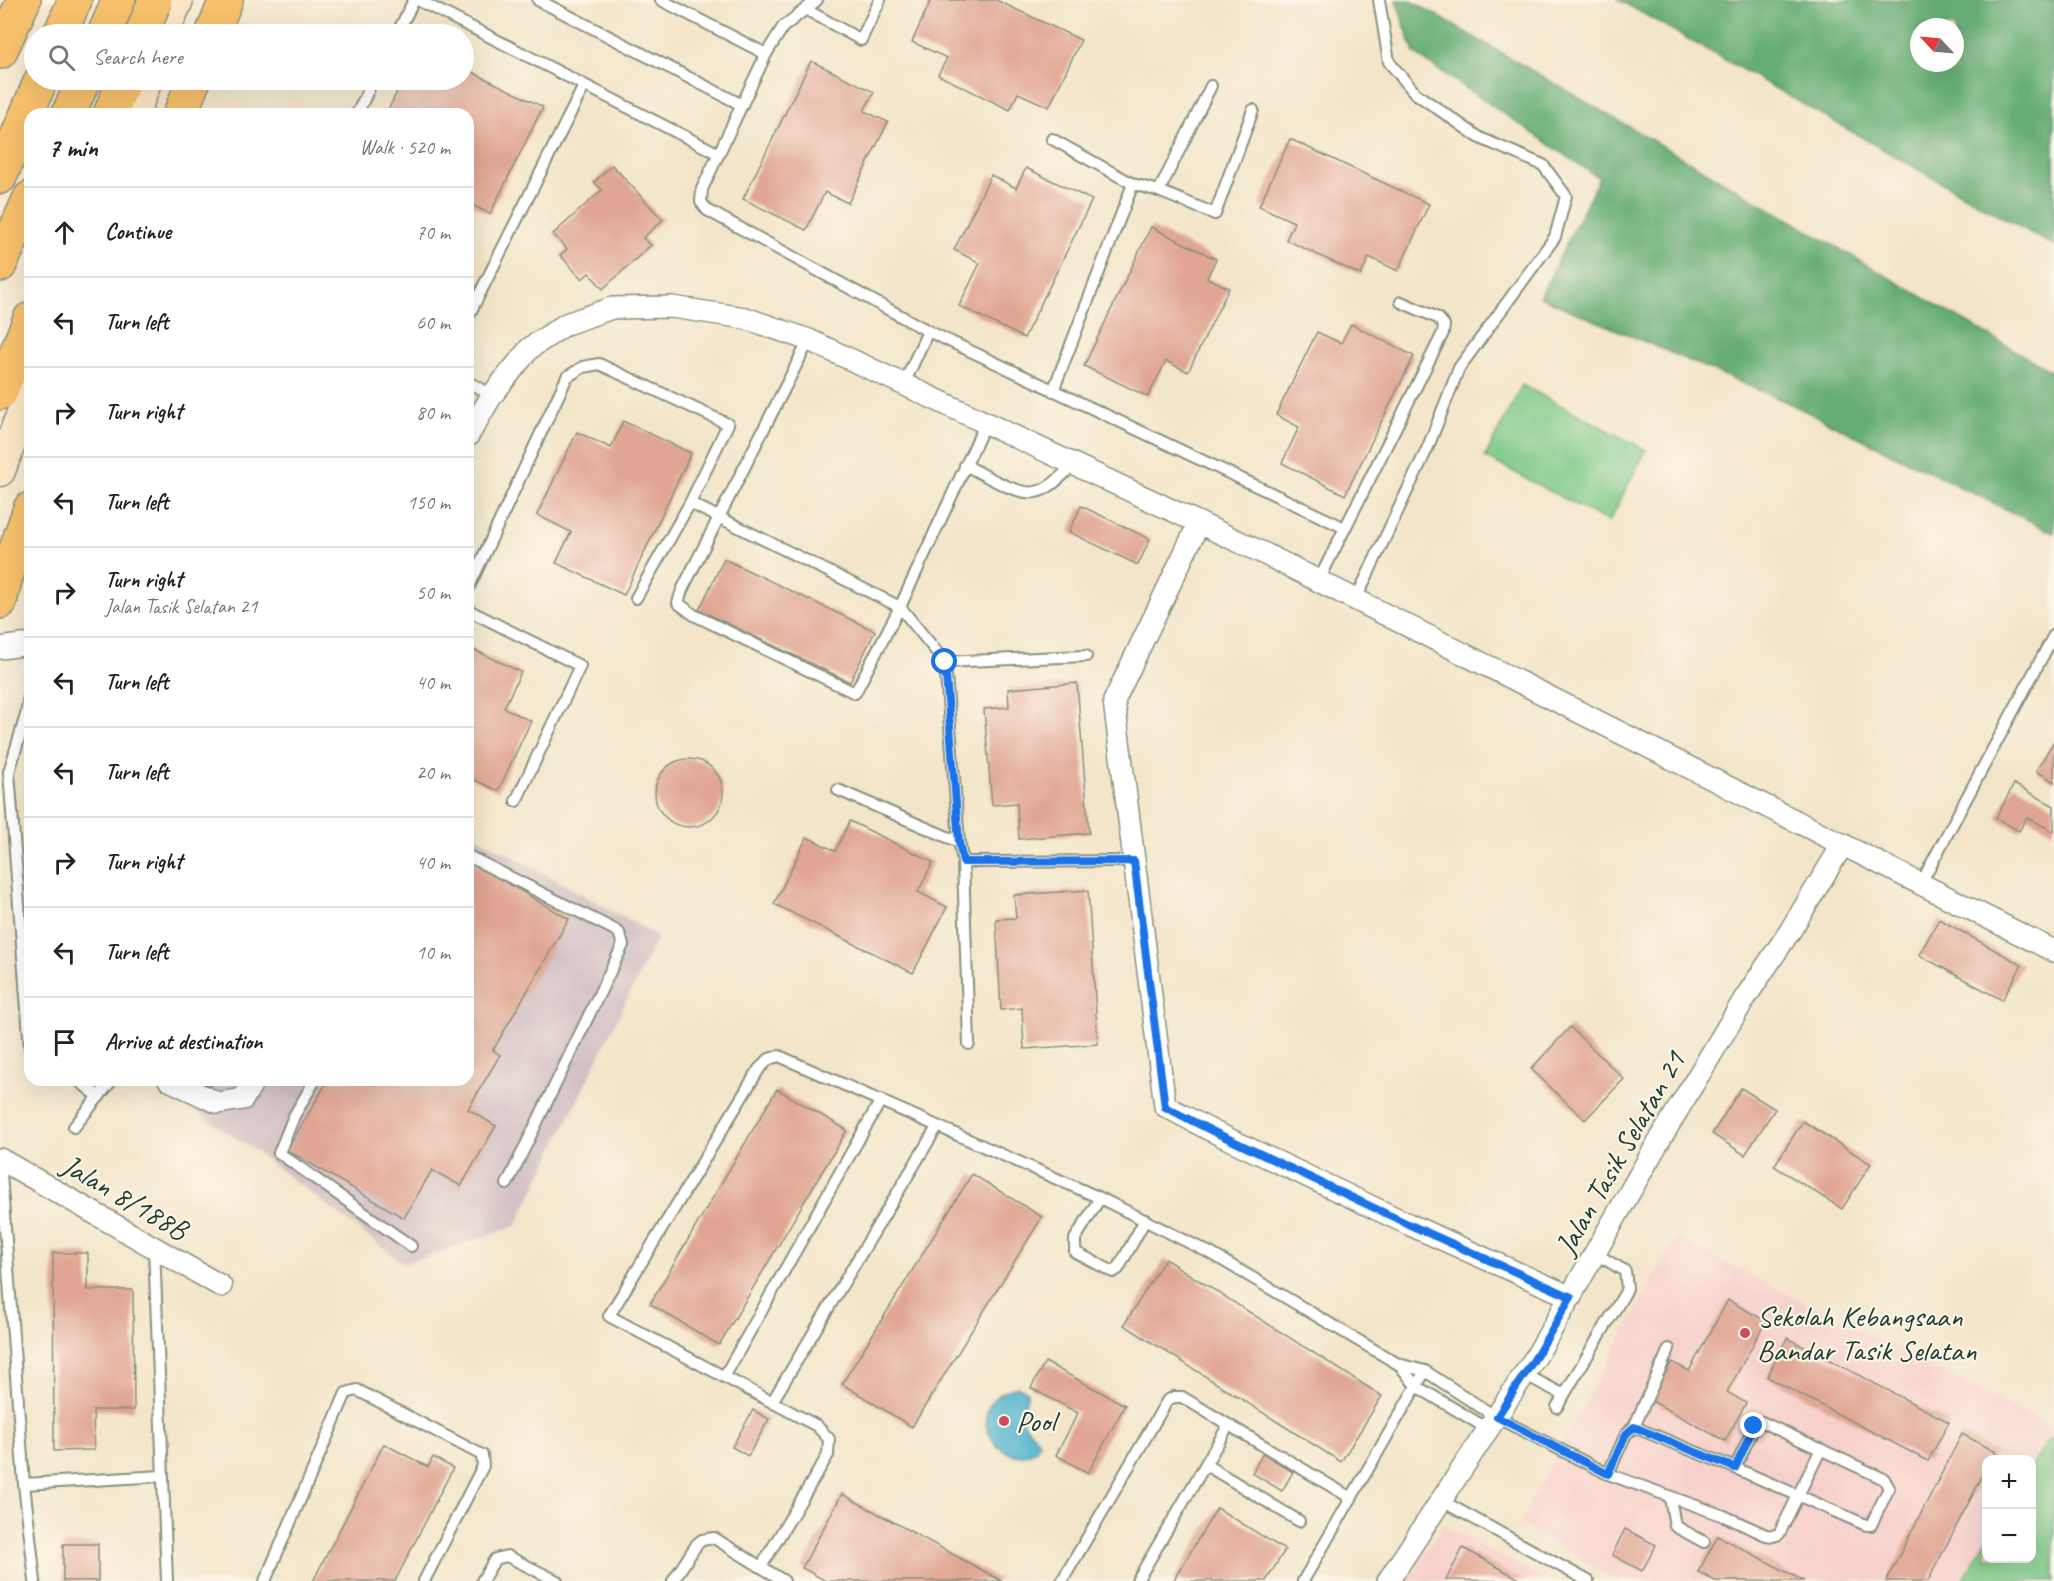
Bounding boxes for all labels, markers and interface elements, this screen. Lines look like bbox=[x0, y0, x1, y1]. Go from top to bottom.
north arrow bbox=[1910, 18, 1964, 72]
search box bbox=[24, 24, 474, 90]
icon: search bbox=[45, 41, 78, 74]
text: Search here bbox=[93, 43, 183, 71]
text: 7 min bbox=[48, 131, 98, 164]
text: Walk · 520 m bbox=[360, 135, 450, 160]
icon: ahead bbox=[48, 216, 81, 249]
text: Continue bbox=[105, 218, 171, 246]
text: 70 m bbox=[416, 220, 450, 245]
icon: left bbox=[48, 306, 81, 339]
text: Turn left bbox=[105, 308, 169, 336]
text: 60 m bbox=[416, 310, 450, 335]
icon: right bbox=[48, 396, 81, 429]
text: Turn right bbox=[105, 398, 182, 426]
text: 80 m bbox=[416, 400, 450, 425]
icon: left bbox=[48, 486, 81, 519]
text: Turn left bbox=[105, 488, 169, 516]
text: 150 m bbox=[407, 490, 450, 515]
text: Turn right bbox=[105, 566, 182, 594]
icon: right bbox=[48, 576, 81, 609]
text: 50 m bbox=[416, 580, 450, 605]
text: Jalan Tasik Selatan 21 bbox=[105, 594, 258, 619]
route start bbox=[931, 648, 957, 674]
icon: left bbox=[48, 666, 81, 699]
text: Turn left bbox=[105, 668, 169, 696]
text: 40 m bbox=[416, 670, 450, 695]
icon: left bbox=[48, 756, 81, 789]
text: Turn left bbox=[105, 758, 169, 786]
text: 20 m bbox=[416, 760, 450, 785]
icon: right bbox=[48, 846, 81, 879]
text: Turn right bbox=[105, 848, 182, 876]
text: 40 m bbox=[416, 850, 450, 875]
icon: left bbox=[48, 936, 81, 969]
text: Turn left bbox=[105, 938, 169, 966]
text: 10 m bbox=[416, 940, 450, 965]
icon: arrive bbox=[48, 1026, 81, 1059]
text: Arrive at destination bbox=[105, 1028, 262, 1056]
street label: Jalan Tasik Selatan 21 bbox=[1545, 1043, 1694, 1263]
street label: Jalan 8/188B bbox=[53, 1145, 197, 1249]
place label: Sekolah Kebangsaan Bandar Tasik Selatan bbox=[1757, 1297, 1977, 1369]
marker: Sekolah Kebangsaan Bandar Tasik Selatan bbox=[1738, 1326, 1752, 1340]
place label: Pool bbox=[1016, 1402, 1060, 1440]
route end bbox=[1740, 1412, 1766, 1438]
marker: Pool bbox=[997, 1414, 1011, 1428]
map controls bbox=[1982, 1455, 2036, 1563]
button: + bbox=[1982, 1455, 2036, 1509]
button: − bbox=[1982, 1509, 2036, 1563]

